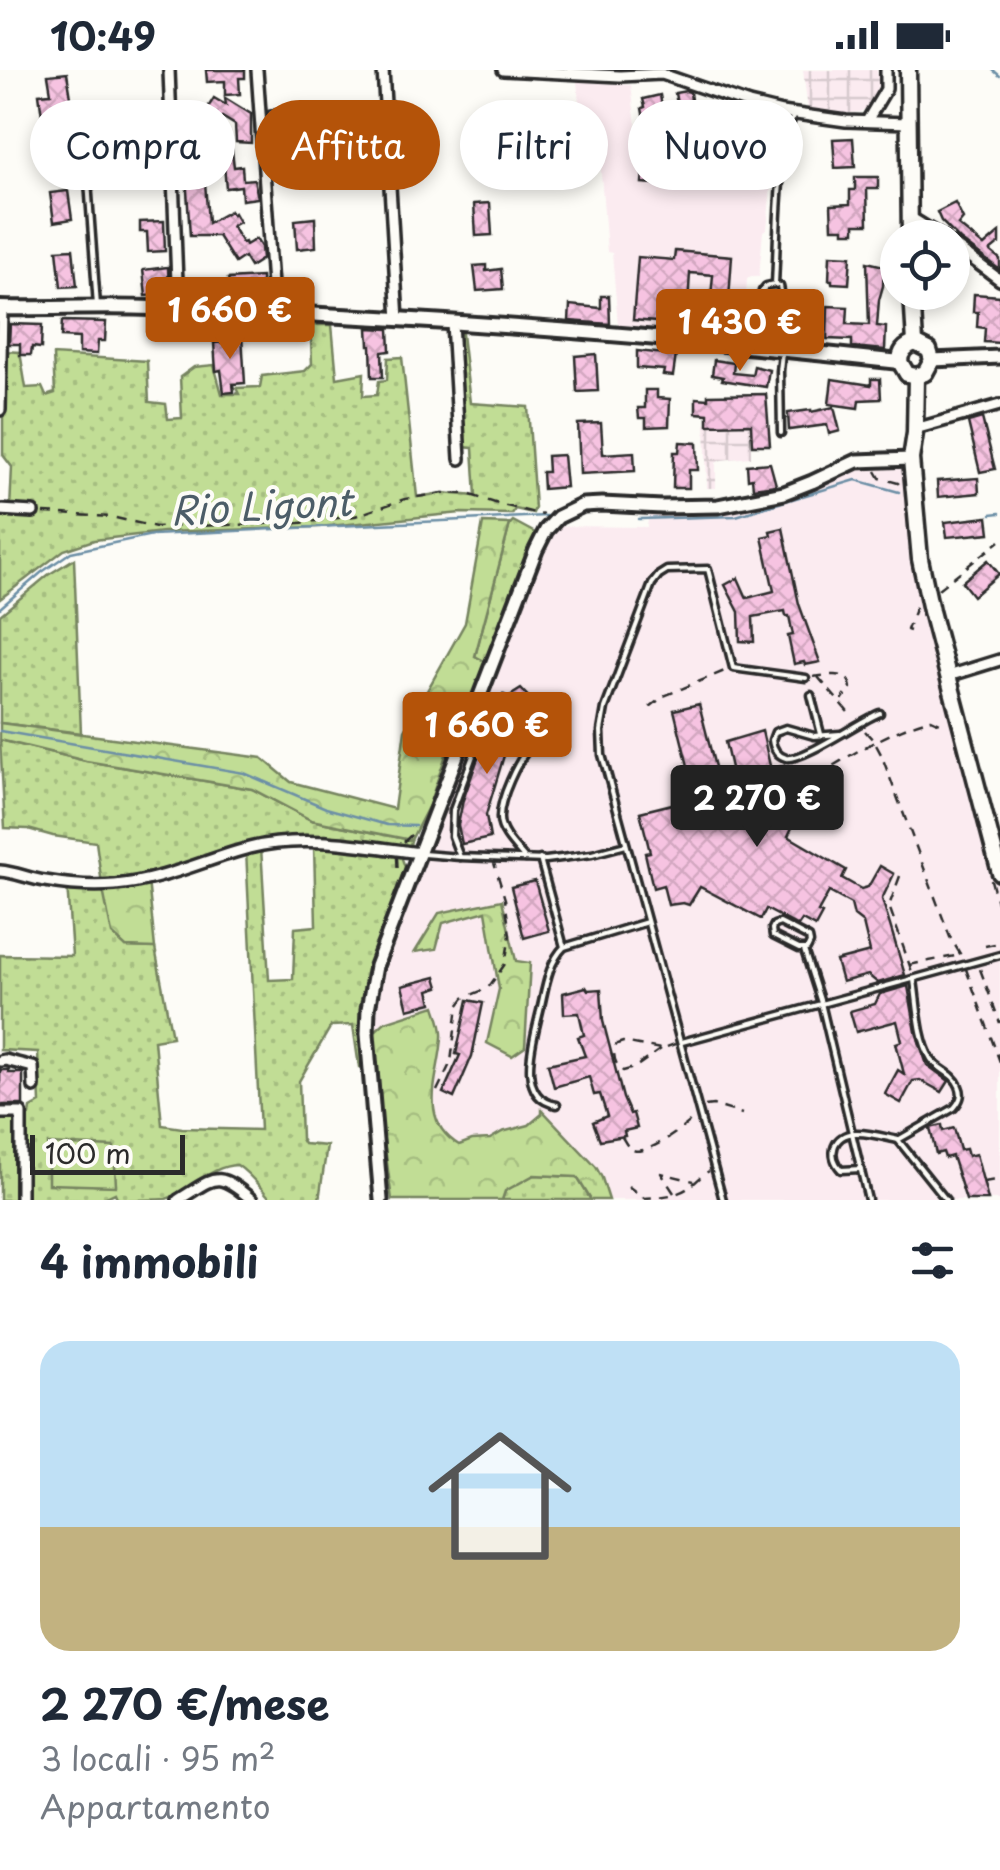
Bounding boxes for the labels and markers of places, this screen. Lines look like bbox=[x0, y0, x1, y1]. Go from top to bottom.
pin: 1 660 € bbox=[138, 277, 322, 362]
pin: 1 430 € bbox=[648, 289, 832, 374]
pin: 1 660 € bbox=[395, 692, 579, 777]
pin: 2 270 € bbox=[665, 765, 849, 850]

